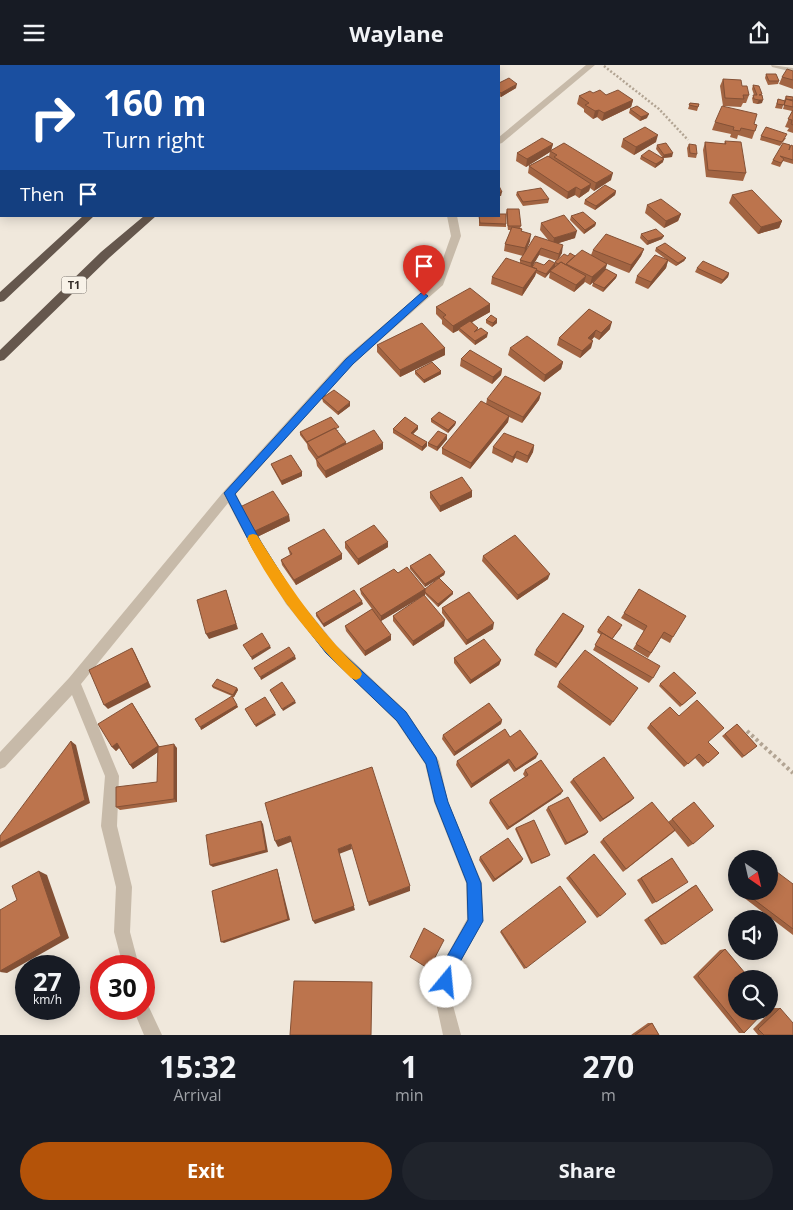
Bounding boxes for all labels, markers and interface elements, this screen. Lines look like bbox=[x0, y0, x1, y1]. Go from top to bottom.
text: Waylane bbox=[349, 18, 444, 48]
icon: menu bbox=[20, 19, 48, 47]
icon: share bbox=[745, 19, 773, 47]
text: 160 m bbox=[103, 79, 207, 126]
icon: right bbox=[20, 85, 85, 150]
text: Turn right bbox=[103, 124, 205, 154]
icon: arrive bbox=[74, 180, 102, 208]
text: Then bbox=[20, 181, 64, 207]
pin bbox=[403, 245, 445, 296]
icon: arrive bbox=[410, 252, 438, 280]
road number: T1 bbox=[62, 277, 86, 293]
north arrow bbox=[728, 850, 778, 900]
map controls bbox=[728, 850, 778, 1020]
button: sound bbox=[728, 910, 778, 960]
speed limit sign: 30 bbox=[90, 955, 155, 1020]
position arrow bbox=[419, 955, 471, 1007]
text: 27 bbox=[33, 964, 62, 998]
button: search bbox=[728, 970, 778, 1020]
text: km/h bbox=[33, 991, 62, 1008]
text: 15:32 bbox=[159, 1046, 236, 1087]
text: 1 bbox=[401, 1046, 418, 1087]
text: 270 bbox=[583, 1046, 634, 1087]
text: Arrival bbox=[173, 1084, 222, 1106]
text: min bbox=[395, 1084, 424, 1106]
text: m bbox=[601, 1084, 616, 1106]
button: Exit bbox=[20, 1142, 392, 1200]
button: Share bbox=[402, 1142, 773, 1200]

